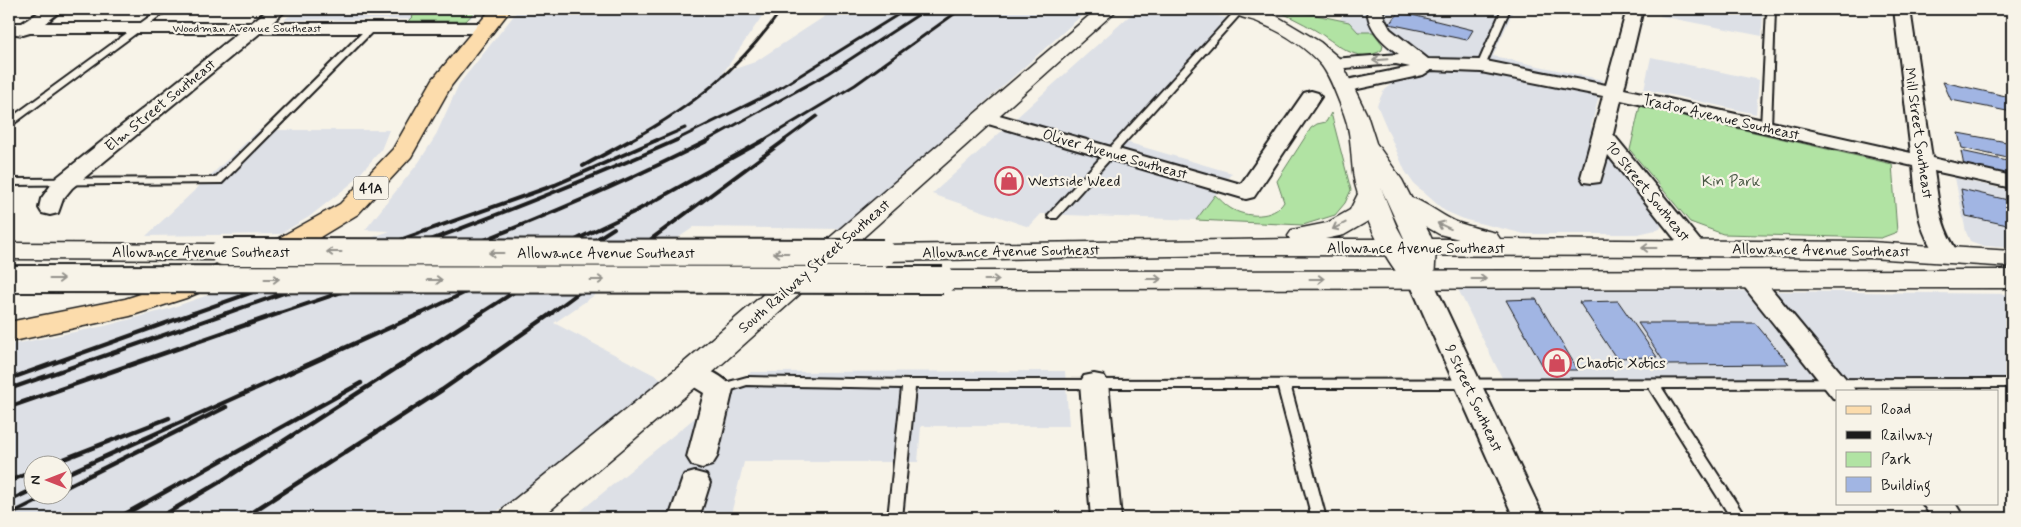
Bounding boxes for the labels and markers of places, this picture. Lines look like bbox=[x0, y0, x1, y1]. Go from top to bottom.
shop icon: Westside Weed bbox=[994, 166, 1024, 196]
place label: Westside Weed bbox=[1028, 172, 1120, 192]
shop icon: Chaotic Xotics bbox=[1542, 348, 1572, 378]
place label: Chaotic Xotics bbox=[1576, 354, 1666, 374]

